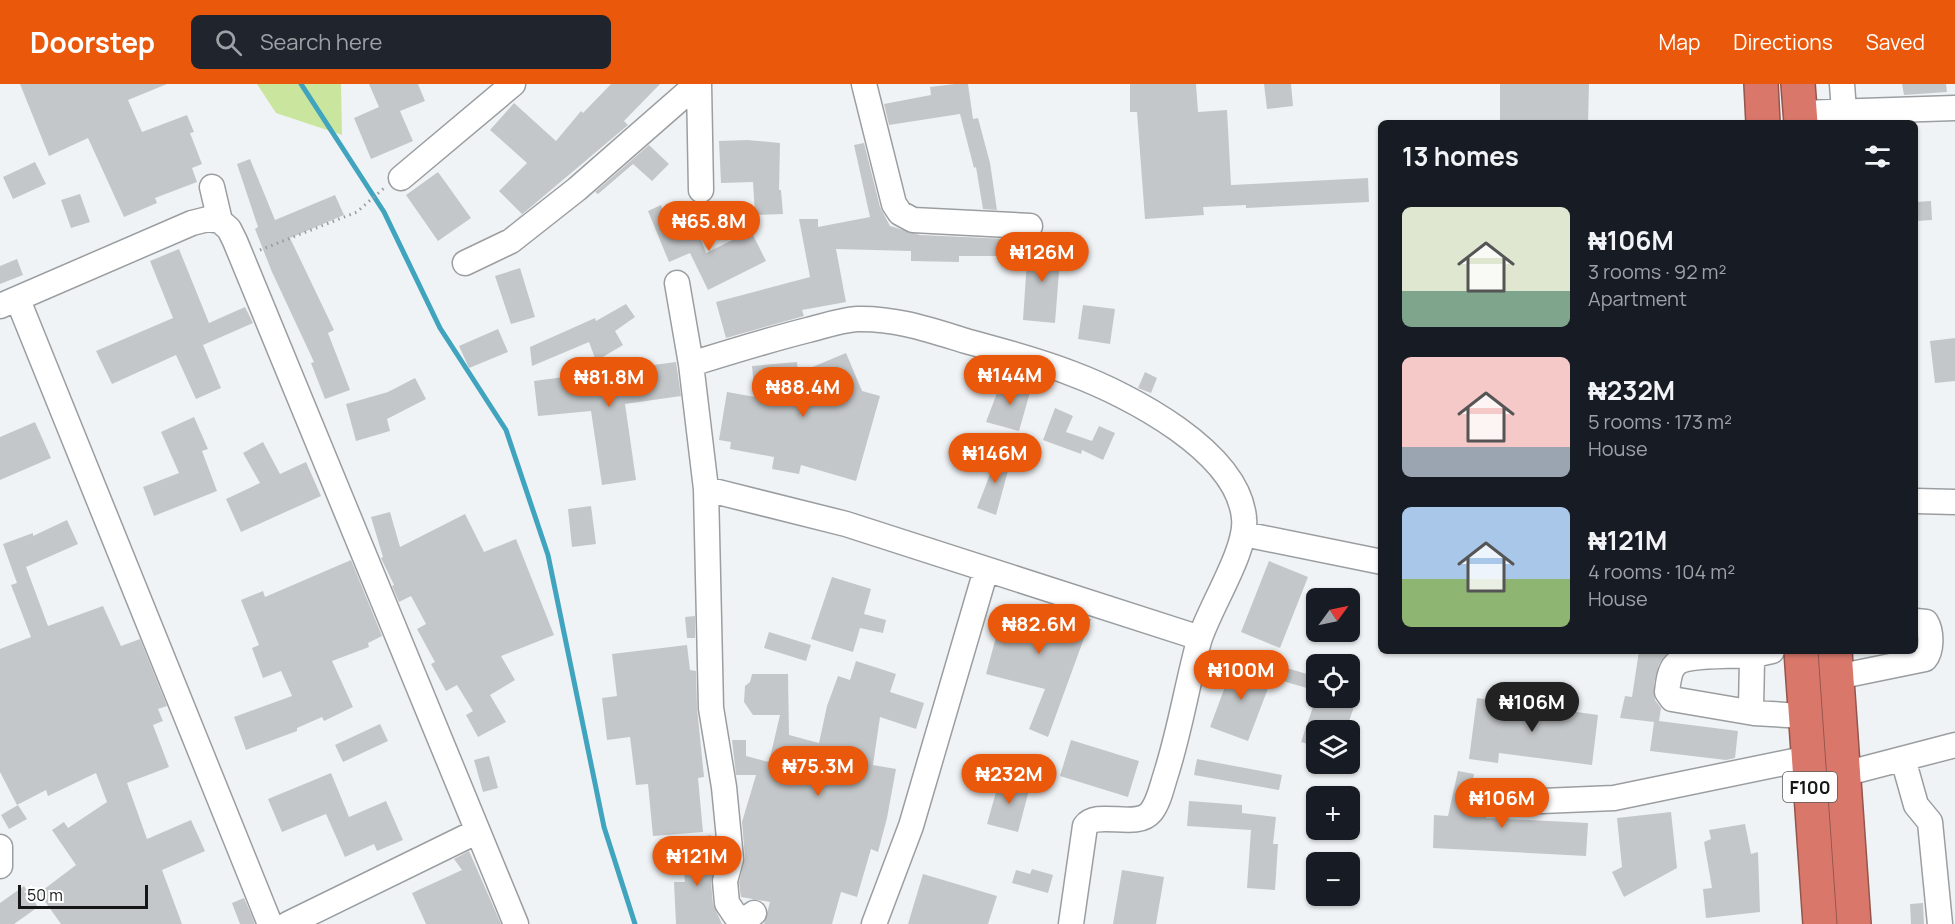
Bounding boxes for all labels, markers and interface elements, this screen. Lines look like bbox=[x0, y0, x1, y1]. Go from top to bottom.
search box bbox=[191, 15, 611, 69]
text: Doorstep bbox=[30, 23, 155, 61]
icon: search bbox=[212, 26, 245, 59]
text: Search here bbox=[260, 27, 382, 57]
text: Map bbox=[1659, 28, 1700, 56]
text: Directions bbox=[1733, 28, 1833, 56]
text: Saved bbox=[1866, 28, 1925, 56]
text: 13 homes bbox=[1402, 138, 1519, 174]
icon: filters bbox=[1861, 140, 1894, 173]
pin: ₦65.8M bbox=[660, 201, 758, 252]
text: ₦65.8M bbox=[672, 207, 746, 234]
text: ₦106M bbox=[1588, 222, 1674, 258]
icon: home bbox=[1450, 231, 1522, 303]
pin: ₦126M bbox=[1000, 232, 1084, 283]
text: ₦126M bbox=[1010, 238, 1074, 265]
text: 3 rooms · 92 m² bbox=[1588, 258, 1727, 285]
text: Apartment bbox=[1588, 285, 1687, 312]
pin: ₦144M bbox=[968, 355, 1052, 406]
pin: ₦81.8M bbox=[560, 357, 658, 408]
text: ₦144M bbox=[978, 361, 1042, 388]
text: ₦81.8M bbox=[574, 363, 644, 390]
pin: ₦88.4M bbox=[754, 367, 852, 418]
text: ₦232M bbox=[1588, 372, 1675, 408]
text: ₦88.4M bbox=[766, 373, 840, 400]
icon: home bbox=[1450, 381, 1522, 453]
text: 5 rooms · 173 m² bbox=[1588, 408, 1732, 435]
pin: ₦146M bbox=[953, 433, 1037, 484]
text: House bbox=[1588, 435, 1648, 462]
text: ₦146M bbox=[963, 439, 1027, 466]
text: ₦121M bbox=[1588, 522, 1667, 558]
icon: home bbox=[1450, 531, 1522, 603]
text: 4 rooms · 104 m² bbox=[1588, 558, 1735, 585]
text: House bbox=[1588, 585, 1648, 612]
north arrow bbox=[1306, 588, 1360, 642]
map controls bbox=[1306, 588, 1360, 906]
pin: ₦82.6M bbox=[990, 604, 1088, 655]
text: ₦82.6M bbox=[1002, 610, 1076, 637]
pin: ₦100M bbox=[1199, 650, 1283, 701]
button: locate bbox=[1306, 654, 1360, 708]
text: ₦100M bbox=[1208, 656, 1274, 683]
pin: ₦106M bbox=[1490, 682, 1574, 733]
text: ₦106M bbox=[1499, 688, 1565, 715]
button: layers bbox=[1306, 720, 1360, 774]
pin: ₦75.3M bbox=[769, 746, 867, 797]
text: ₦75.3M bbox=[782, 752, 854, 779]
pin: ₦232M bbox=[967, 754, 1051, 805]
text: ₦232M bbox=[976, 760, 1043, 787]
road number: F100 bbox=[1783, 772, 1837, 802]
pin: ₦106M bbox=[1460, 778, 1544, 829]
text: ₦106M bbox=[1469, 784, 1535, 811]
button: + bbox=[1306, 786, 1360, 840]
pin: ₦121M bbox=[655, 836, 739, 887]
text: ₦121M bbox=[667, 842, 727, 869]
button: − bbox=[1306, 852, 1360, 906]
scale bar bbox=[18, 882, 148, 910]
text: 50 m bbox=[27, 884, 63, 906]

